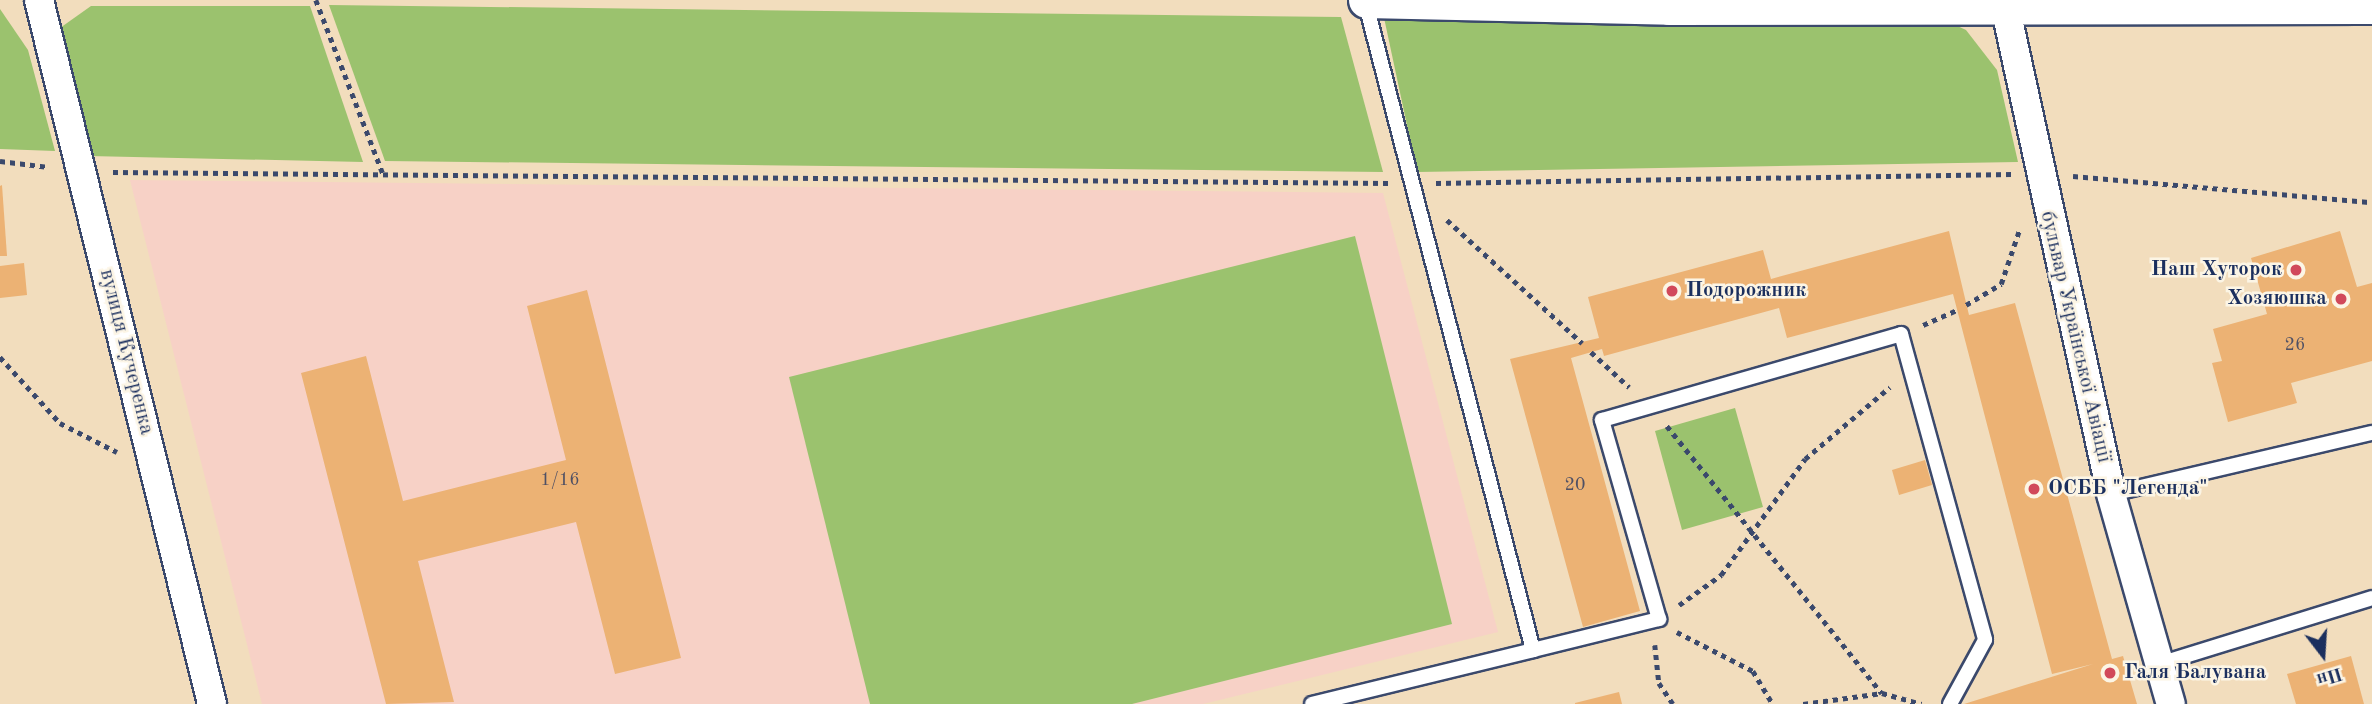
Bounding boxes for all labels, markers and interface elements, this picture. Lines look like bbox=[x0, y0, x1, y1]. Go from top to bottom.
street label: бульвар Української Авіації bbox=[2034, 209, 2116, 465]
place label: Наш Хуторок bbox=[2151, 257, 2282, 283]
marker: Наш Хуторок bbox=[2288, 262, 2304, 278]
street label: вулиця Кучеренка bbox=[93, 267, 159, 437]
place label: Подорожник bbox=[1686, 278, 1806, 304]
marker: Подорожник bbox=[1664, 283, 1680, 299]
place label: Хозяюшка bbox=[2227, 286, 2327, 312]
marker: Хозяюшка bbox=[2333, 291, 2349, 307]
house number: 26 bbox=[2285, 334, 2305, 356]
house number: 1/16 bbox=[540, 469, 580, 491]
house number: 20 bbox=[1565, 474, 1585, 496]
place label: ОСББ "Легенда" bbox=[2048, 476, 2208, 502]
marker: ОСББ "Легенда" bbox=[2026, 481, 2042, 497]
north arrow bbox=[2288, 620, 2358, 690]
place label: Галя Балувана bbox=[2124, 660, 2266, 686]
text: Пн bbox=[2314, 663, 2345, 688]
marker: Галя Балувана bbox=[2102, 665, 2118, 681]

